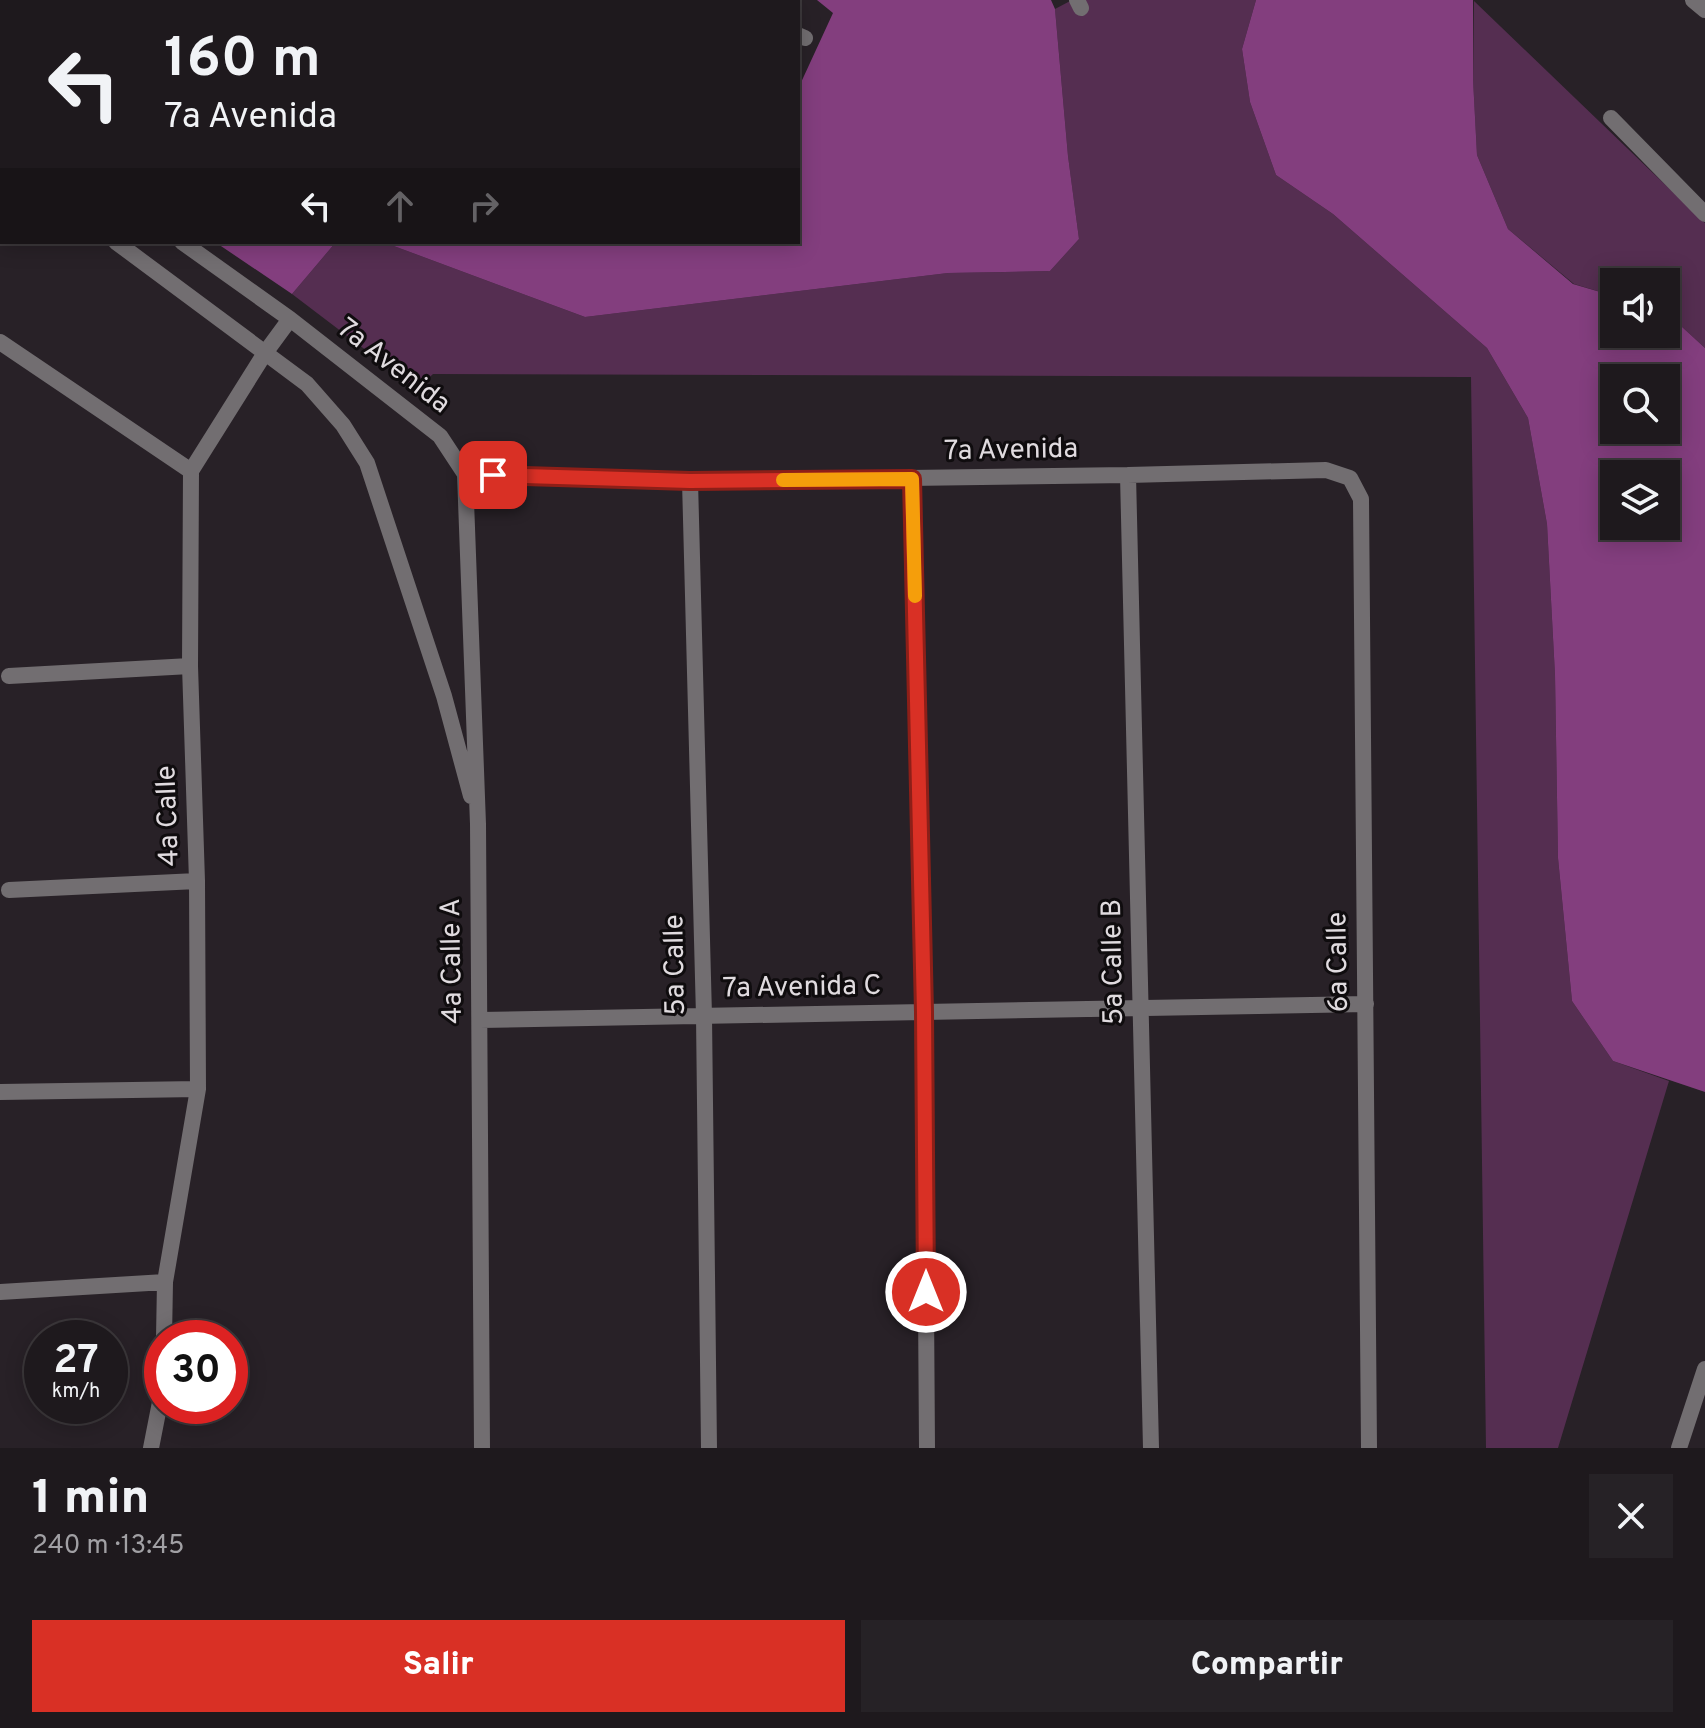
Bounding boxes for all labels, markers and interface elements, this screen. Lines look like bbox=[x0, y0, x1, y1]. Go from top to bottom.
text: 160 m bbox=[164, 26, 321, 96]
icon: left bbox=[32, 32, 136, 136]
text: 7a Avenida bbox=[164, 95, 337, 141]
icon: left bbox=[294, 184, 338, 228]
icon: ahead bbox=[378, 184, 422, 228]
icon: right bbox=[462, 184, 506, 228]
map controls bbox=[1600, 268, 1680, 540]
button: sound bbox=[1600, 268, 1680, 348]
street label: 7a Avenida bbox=[329, 311, 457, 423]
button: search bbox=[1600, 364, 1680, 444]
street label: 7a Avenida bbox=[943, 432, 1079, 470]
pin bbox=[459, 441, 527, 509]
icon: arrive bbox=[471, 453, 515, 497]
button: layers bbox=[1600, 460, 1680, 540]
street label: 4a Calle bbox=[149, 765, 189, 867]
street label: 4a Calle A bbox=[434, 898, 472, 1024]
street label: 5a Calle B bbox=[1095, 899, 1133, 1025]
street label: 6a Calle bbox=[1320, 911, 1358, 1013]
street label: 5a Calle bbox=[657, 914, 695, 1016]
street label: 7a Avenida C bbox=[722, 969, 882, 1007]
position arrow bbox=[884, 1250, 968, 1334]
speed limit sign: 30 bbox=[144, 1320, 248, 1424]
text: 27 bbox=[53, 1337, 99, 1387]
text: km/h bbox=[52, 1379, 100, 1405]
text: 1 min bbox=[32, 1470, 149, 1530]
button: close bbox=[1589, 1474, 1673, 1558]
text: 240 m · 13:45 bbox=[32, 1530, 184, 1563]
button: Salir bbox=[32, 1620, 845, 1712]
button: Compartir bbox=[861, 1620, 1673, 1712]

